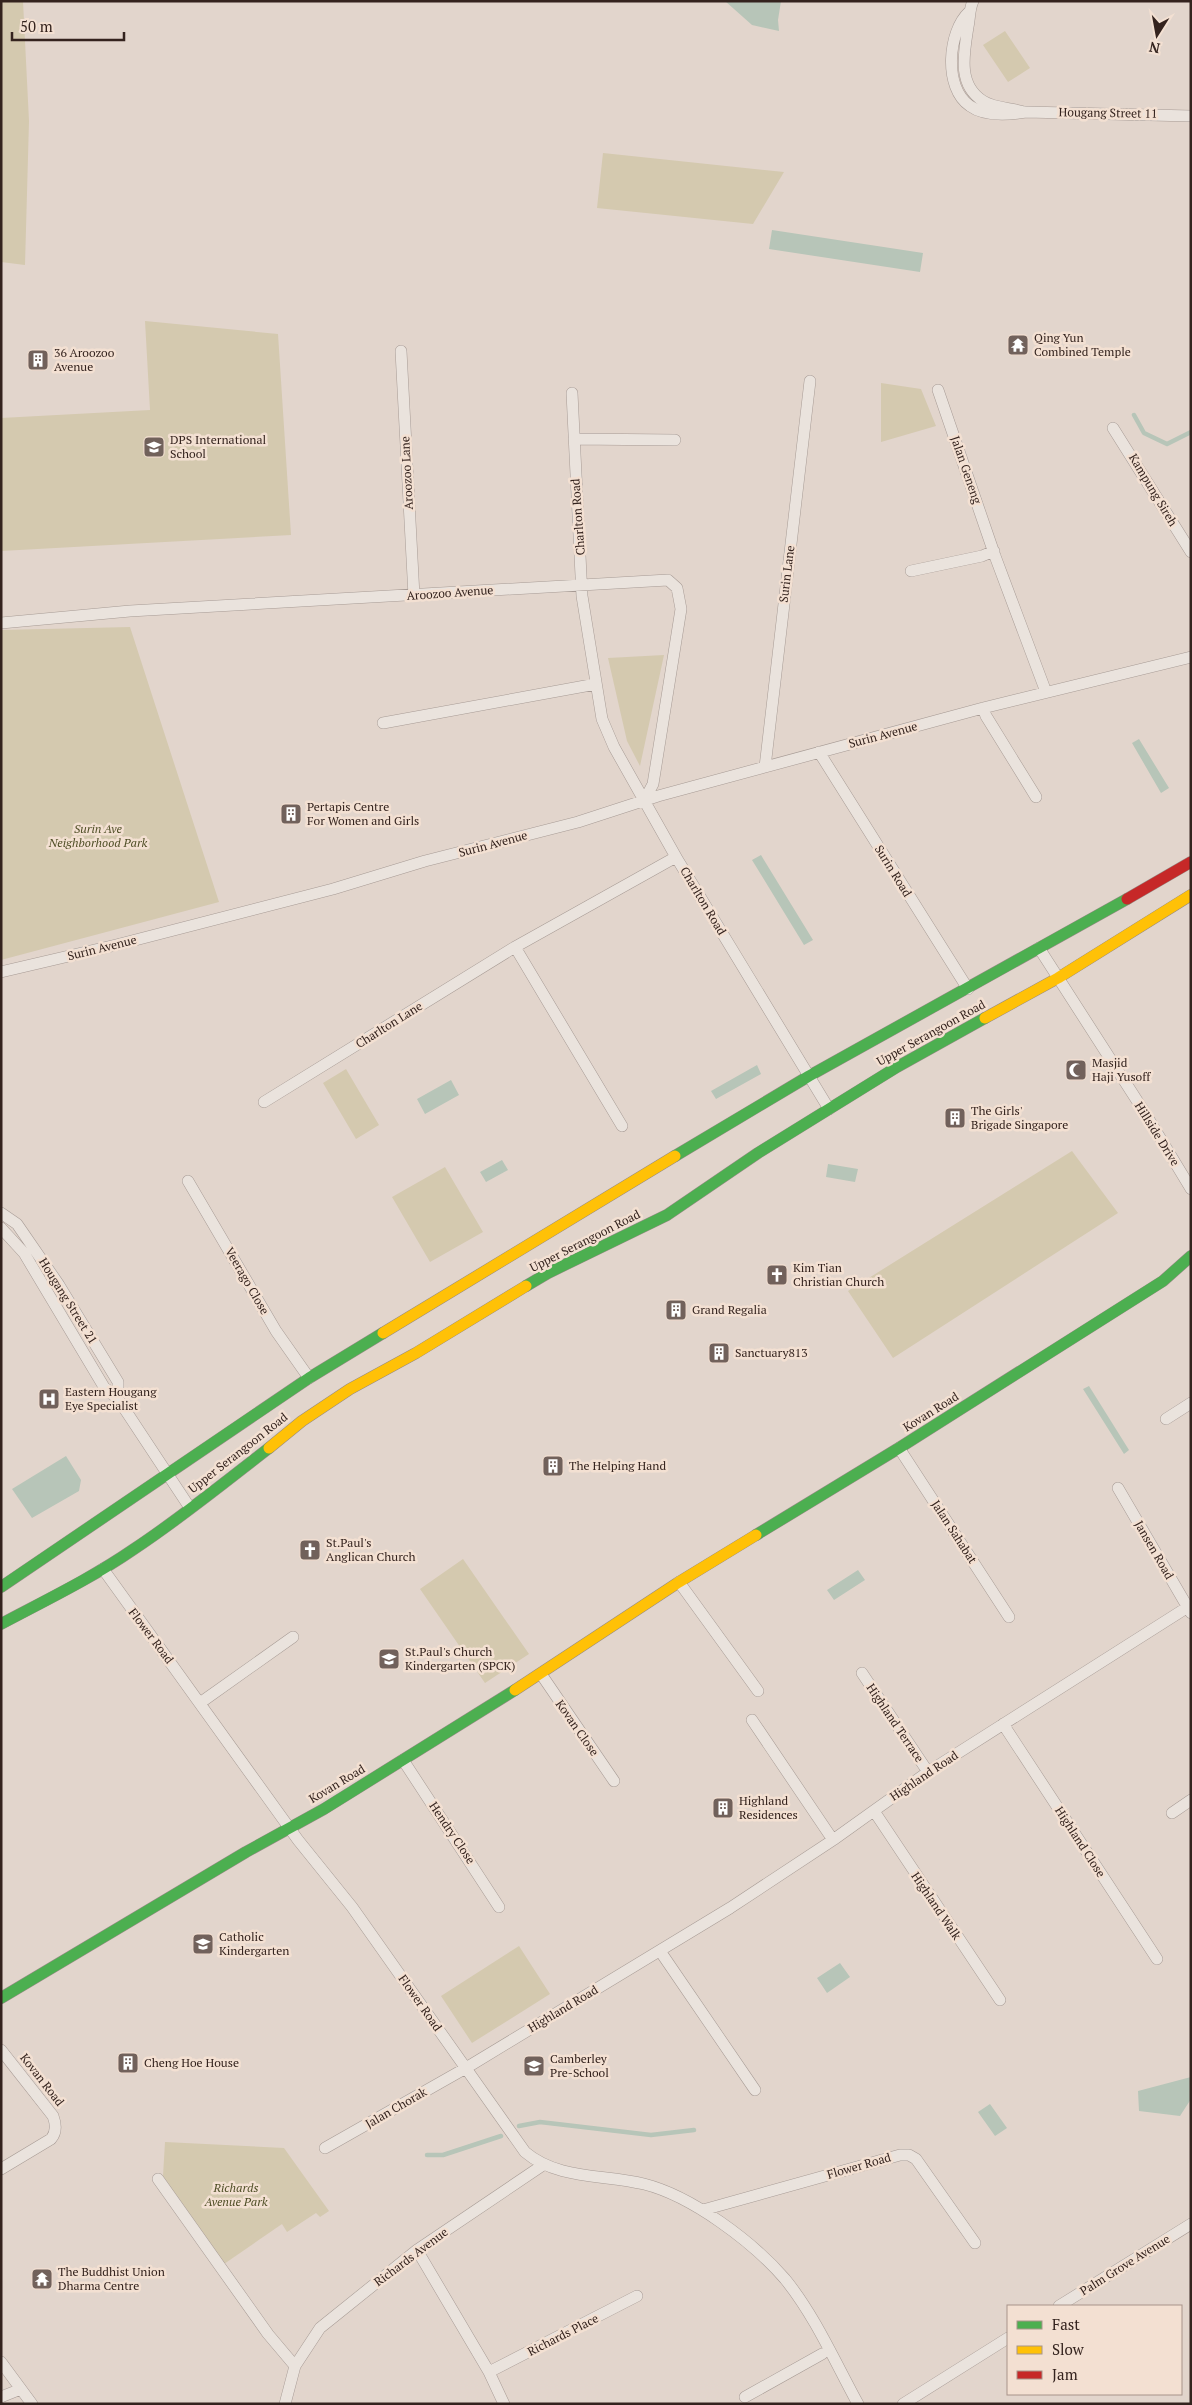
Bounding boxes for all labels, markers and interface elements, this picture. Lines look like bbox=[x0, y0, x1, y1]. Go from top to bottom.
scale bar bbox=[12, 10, 125, 42]
north arrow bbox=[1132, 10, 1182, 60]
text: 50 m bbox=[20, 16, 53, 36]
text: N bbox=[1147, 38, 1161, 59]
street label: Hougang Street 11 bbox=[1059, 104, 1157, 121]
place label: Qing Yun Combined Temple bbox=[1034, 330, 1131, 359]
temple icon: Qing Yun Combined Temple bbox=[1006, 333, 1030, 357]
place label: 36 Aroozoo Avenue bbox=[54, 345, 115, 374]
building icon: 36 Aroozoo Avenue bbox=[26, 348, 50, 372]
place label: DPS International School bbox=[170, 432, 267, 461]
street label: Jalan Geneng bbox=[948, 434, 985, 506]
school or university icon: DPS International School bbox=[142, 435, 166, 459]
street label: Aroozoo Lane bbox=[397, 436, 416, 510]
street label: Kampung Sireh bbox=[1126, 451, 1181, 529]
street label: Charlton Road bbox=[567, 478, 588, 556]
street label: Surin Lane bbox=[776, 545, 797, 603]
street label: Aroozoo Avenue bbox=[406, 582, 494, 603]
street label: Surin Avenue bbox=[847, 718, 919, 751]
place label: Pertapis Centre For Women and Girls bbox=[307, 799, 419, 828]
building icon: Pertapis Centre For Women and Girls bbox=[279, 802, 303, 826]
park label: Surin Ave Neighborhood Park bbox=[48, 821, 148, 850]
street label: Surin Avenue bbox=[457, 827, 529, 860]
street label: Surin Road bbox=[872, 842, 915, 900]
street label: Charlton Road bbox=[677, 864, 730, 938]
street label: Surin Avenue bbox=[66, 932, 138, 963]
street label: Upper Serangoon Road bbox=[874, 996, 988, 1069]
street label: Charlton Lane bbox=[353, 998, 425, 1051]
place label: Masjid Haji Yusoff bbox=[1092, 1055, 1151, 1084]
mosque icon: Masjid Haji Yusoff bbox=[1064, 1058, 1088, 1082]
street label: Hillside Drive bbox=[1132, 1099, 1183, 1169]
place label: The Girls' Brigade Singapore bbox=[971, 1103, 1068, 1132]
building icon: The Girls' Brigade Singapore bbox=[943, 1106, 967, 1130]
street label: Upper Serangoon Road bbox=[527, 1206, 643, 1275]
street label: Veerago Close bbox=[222, 1245, 273, 1317]
street label: Hougang Street 21 bbox=[36, 1255, 101, 1347]
place label: Kim Tian Christian Church bbox=[793, 1260, 884, 1289]
church icon: Kim Tian Christian Church bbox=[765, 1263, 789, 1287]
building icon: Grand Regalia bbox=[664, 1298, 688, 1322]
place label: Grand Regalia bbox=[692, 1302, 767, 1317]
building icon: Sanctuary813 bbox=[707, 1341, 731, 1365]
place label: Sanctuary813 bbox=[735, 1345, 808, 1360]
place label: Eastern Hougang Eye Specialist bbox=[65, 1384, 157, 1413]
hospital icon: Eastern Hougang Eye Specialist bbox=[37, 1387, 61, 1411]
street label: Kovan Road bbox=[900, 1388, 962, 1435]
street label: Upper Serangoon Road bbox=[185, 1409, 291, 1496]
building icon: The Helping Hand bbox=[541, 1454, 565, 1478]
place label: The Helping Hand bbox=[569, 1458, 666, 1473]
street label: Jalan Sahabat bbox=[928, 1497, 981, 1567]
street label: Jansen Road bbox=[1132, 1518, 1177, 1582]
place label: St.Paul's Anglican Church bbox=[326, 1535, 415, 1564]
church icon: St.Paul's Anglican Church bbox=[298, 1538, 322, 1562]
street label: Flower Road bbox=[126, 1605, 177, 1667]
place label: St.Paul's Church Kindergarten (SPCK) bbox=[405, 1644, 515, 1673]
school or university icon: St.Paul's Church Kindergarten (SPCK) bbox=[377, 1647, 401, 1671]
street label: Highland Terrace bbox=[864, 1681, 927, 1765]
street label: Kovan Close bbox=[553, 1697, 602, 1759]
street label: Highland Road bbox=[887, 1747, 961, 1804]
street label: Kovan Road bbox=[306, 1761, 368, 1806]
place label: Highland Residences bbox=[739, 1793, 798, 1822]
building icon: Highland Residences bbox=[711, 1796, 735, 1820]
street label: Hendry Close bbox=[426, 1799, 479, 1867]
street label: Highland Close bbox=[1052, 1804, 1109, 1880]
street label: Highland Walk bbox=[908, 1869, 965, 1943]
place label: Catholic Kindergarten bbox=[219, 1929, 289, 1958]
school or university icon: Catholic Kindergarten bbox=[191, 1932, 215, 1956]
street label: Flower Road bbox=[395, 1972, 446, 2034]
street label: Highland Road bbox=[525, 1982, 601, 2035]
street label: Kovan Road bbox=[17, 2050, 68, 2109]
building icon: Cheng Hoe House bbox=[116, 2051, 140, 2075]
place label: Camberley Pre-School bbox=[550, 2051, 609, 2080]
school or university icon: Camberley Pre-School bbox=[522, 2054, 546, 2078]
place label: Cheng Hoe House bbox=[144, 2055, 239, 2070]
street label: Jalan Chorak bbox=[362, 2084, 430, 2131]
street label: Flower Road bbox=[825, 2149, 893, 2182]
park label: Richards Avenue Park bbox=[203, 2180, 268, 2209]
street label: Richards Avenue bbox=[371, 2224, 451, 2289]
street label: Palm Grove Avenue bbox=[1077, 2231, 1172, 2298]
place label: The Buddhist Union Dharma Centre bbox=[58, 2264, 165, 2293]
temple icon: The Buddhist Union Dharma Centre bbox=[30, 2267, 54, 2291]
legend bbox=[1007, 2305, 1182, 2395]
street label: Richards Place bbox=[525, 2310, 601, 2359]
text: Fast bbox=[1052, 2314, 1080, 2334]
text: Slow bbox=[1052, 2339, 1085, 2359]
text: Jam bbox=[1052, 2364, 1078, 2384]

